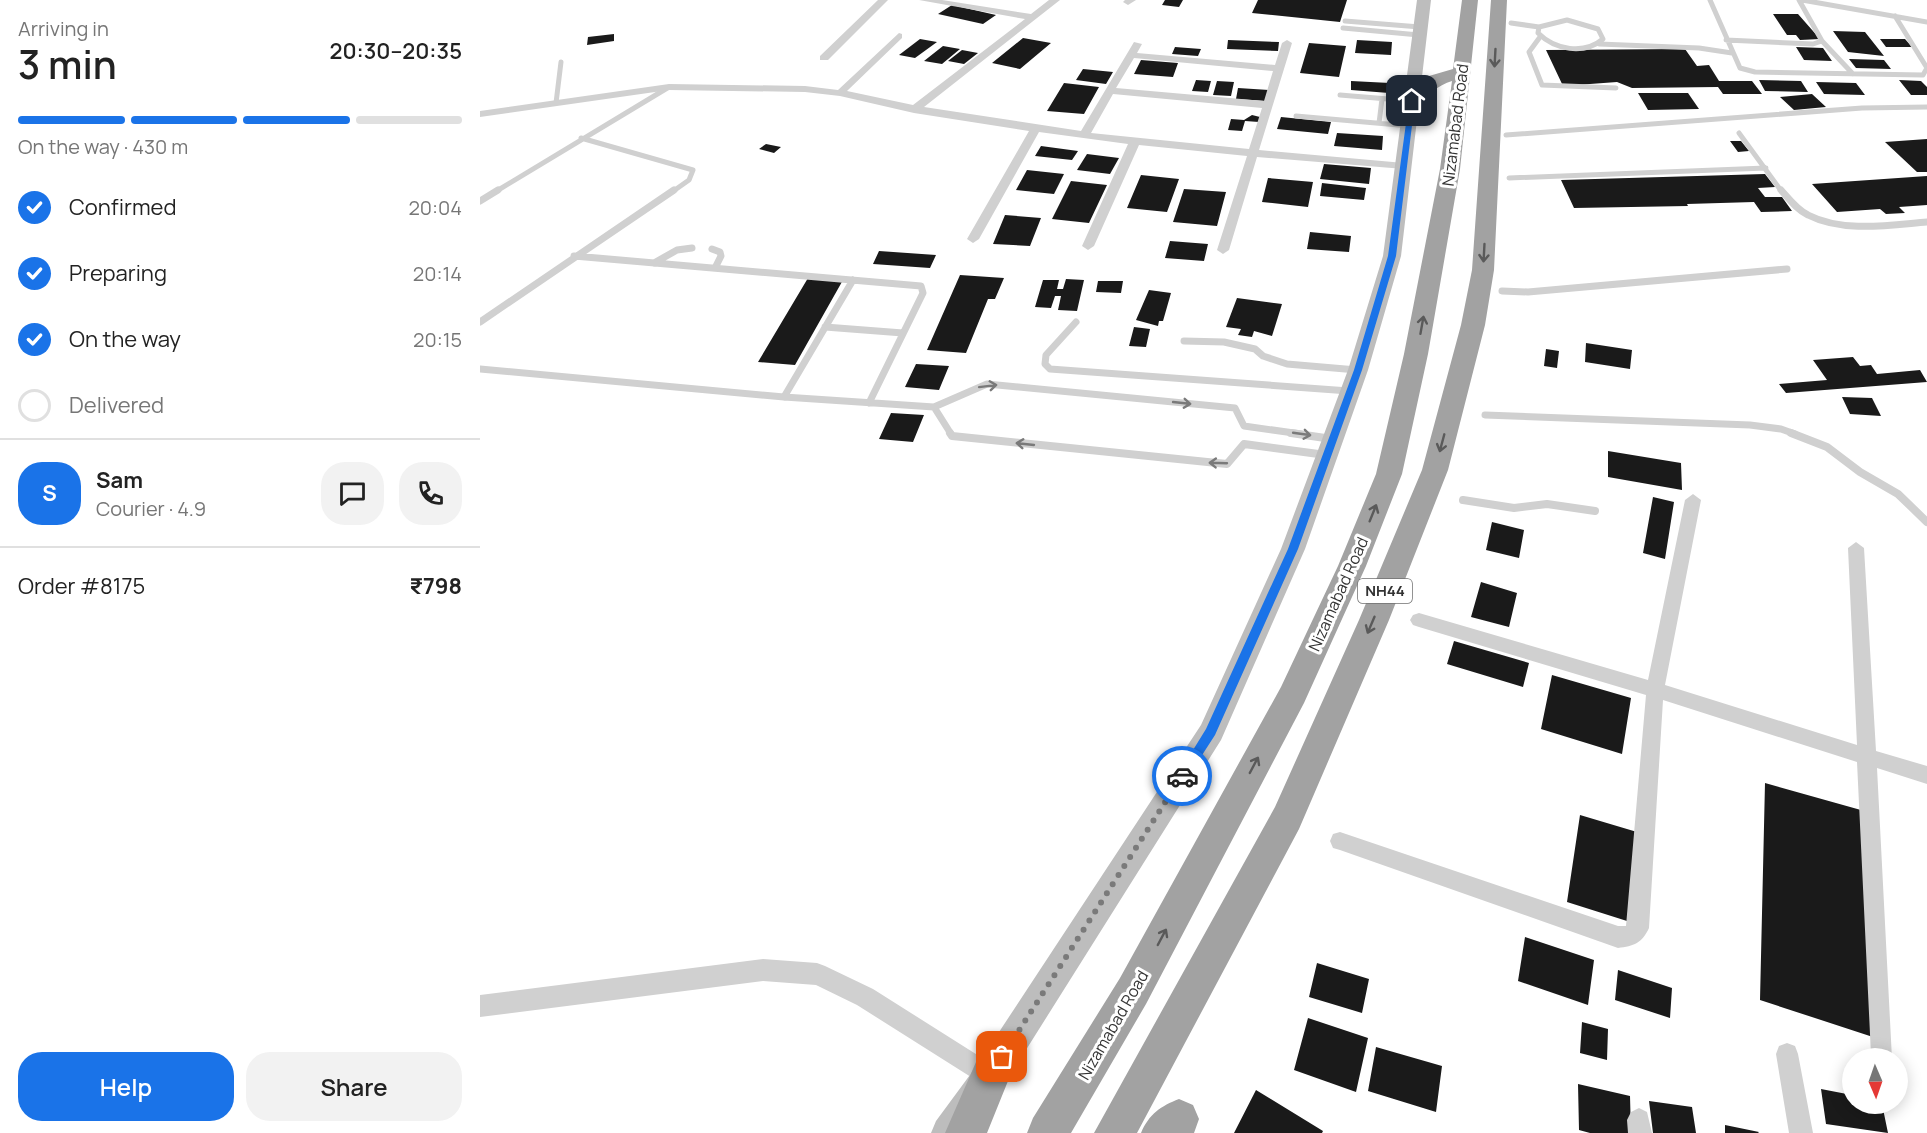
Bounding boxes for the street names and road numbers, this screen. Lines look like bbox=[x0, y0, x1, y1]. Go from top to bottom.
street label: Nizamabad Road bbox=[1437, 63, 1473, 187]
street label: Nizamabad Road bbox=[1303, 533, 1373, 655]
road number: NH44 bbox=[1358, 579, 1412, 603]
street label: Nizamabad Road bbox=[1073, 966, 1153, 1084]

